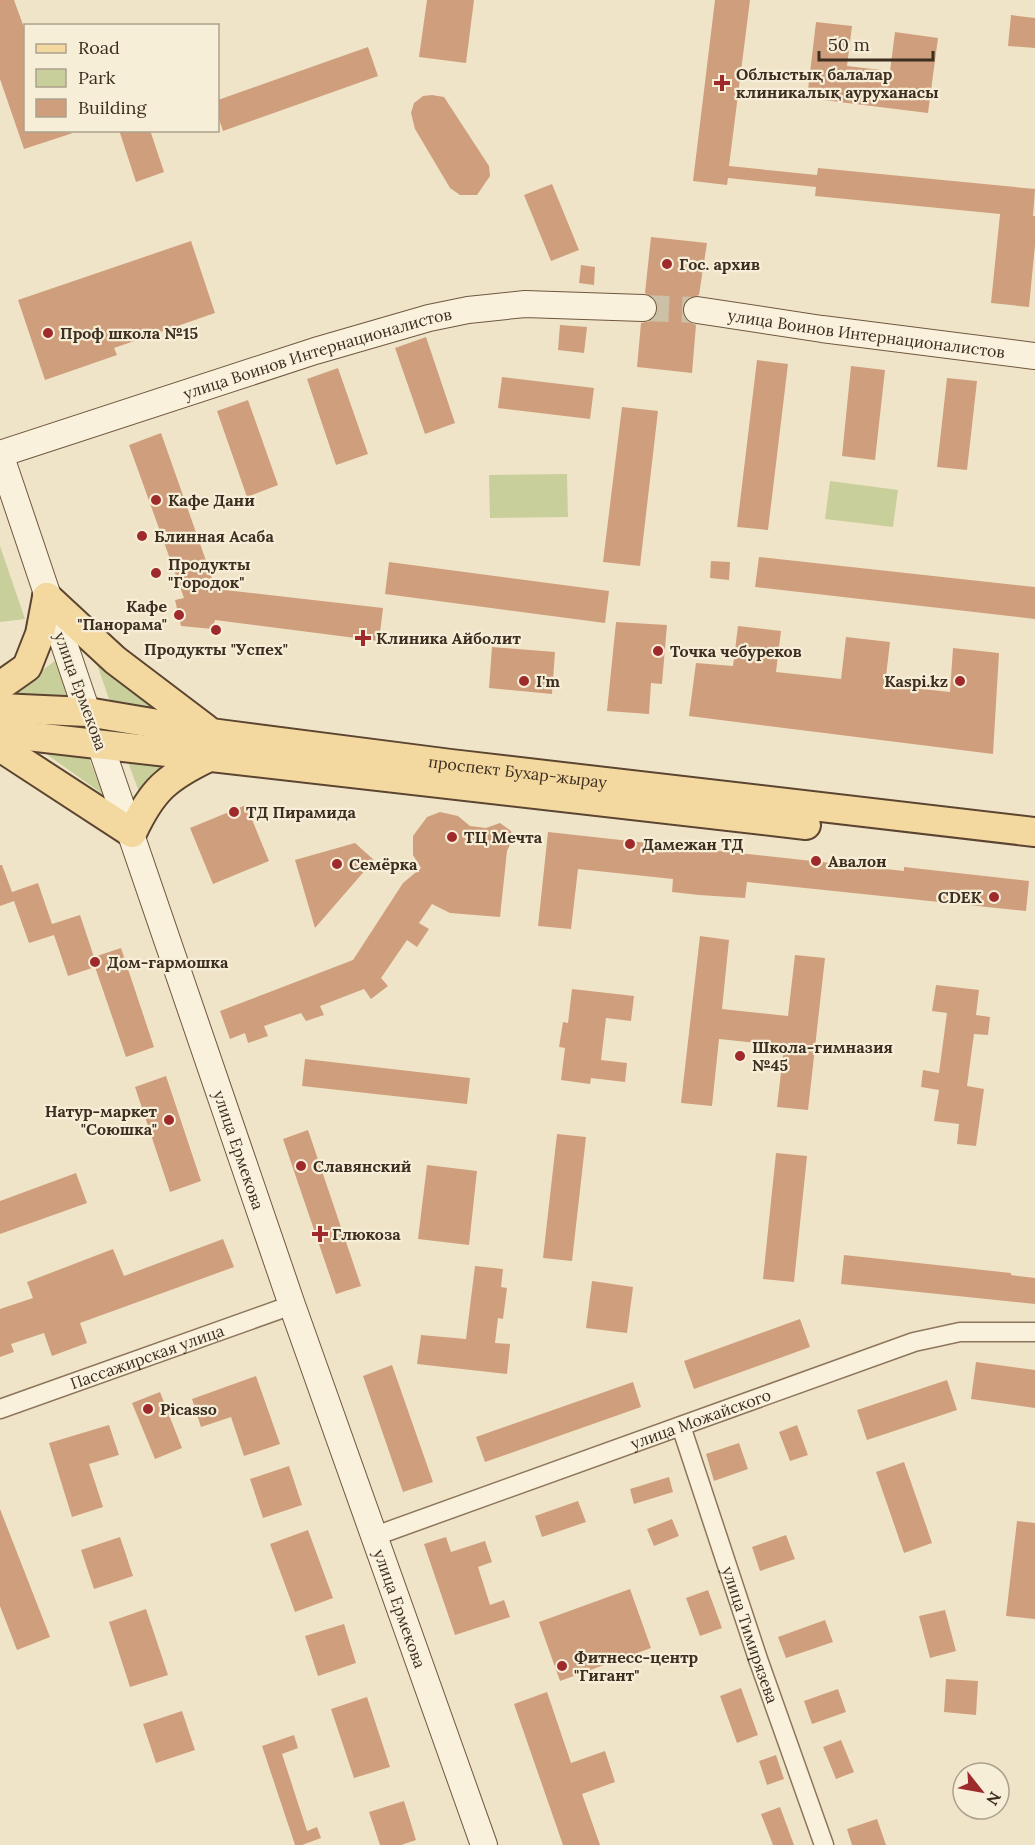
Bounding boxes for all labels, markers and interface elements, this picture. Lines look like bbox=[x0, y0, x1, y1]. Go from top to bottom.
legend bbox=[24, 24, 219, 132]
scale bar bbox=[819, 24, 933, 62]
text: 50 m bbox=[828, 33, 870, 56]
text: Road bbox=[78, 36, 120, 59]
place label: Облыстық балалар клиникалық ауруханасы bbox=[736, 64, 939, 102]
text: Park bbox=[78, 66, 116, 89]
marker: Облыстық балалар клиникалық ауруханасы bbox=[713, 74, 731, 92]
text: Building bbox=[78, 96, 148, 119]
place label: Гос. архив bbox=[679, 254, 760, 274]
marker: Гос. архив bbox=[660, 257, 674, 271]
street label: улица Воинов Интернационалистов bbox=[181, 304, 453, 403]
street label: улица Воинов Интернационалистов bbox=[726, 305, 1006, 362]
place label: Проф школа №15 bbox=[60, 323, 199, 343]
marker: Проф школа №15 bbox=[41, 326, 55, 340]
place label: Кафе Дани bbox=[168, 490, 255, 510]
marker: Кафе Дани bbox=[149, 493, 163, 507]
place label: Блинная Асаба bbox=[154, 526, 274, 546]
marker: Блинная Асаба bbox=[135, 529, 149, 543]
place label: Продукты "Городок" bbox=[168, 554, 251, 592]
marker: Продукты "Городок" bbox=[149, 566, 163, 580]
place label: Кафе "Панорама" bbox=[77, 596, 167, 634]
marker: Кафе "Панорама" bbox=[172, 608, 186, 622]
marker: Продукты "Успех" bbox=[209, 623, 223, 637]
place label: Клиника Айболит bbox=[376, 628, 521, 648]
street label: улица Ермекова bbox=[50, 629, 112, 753]
marker: Клиника Айболит bbox=[354, 629, 372, 647]
place label: Продукты "Успех" bbox=[144, 639, 288, 659]
place label: Точка чебуреков bbox=[670, 641, 802, 661]
marker: Точка чебуреков bbox=[651, 644, 665, 658]
place label: I'm bbox=[536, 671, 560, 691]
place label: Kaspi.kz bbox=[884, 671, 948, 691]
marker: I'm bbox=[517, 674, 531, 688]
marker: Kaspi.kz bbox=[953, 674, 967, 688]
street label: проспект Бухар-жырау bbox=[427, 751, 609, 792]
place label: ТД Пирамида bbox=[246, 802, 357, 822]
marker: ТД Пирамида bbox=[227, 805, 241, 819]
place label: ТЦ Мечта bbox=[464, 827, 543, 847]
marker: ТЦ Мечта bbox=[445, 830, 459, 844]
place label: Дамежан ТД bbox=[642, 834, 744, 854]
marker: Дамежан ТД bbox=[623, 837, 637, 851]
place label: Авалон bbox=[828, 851, 887, 871]
place label: Семёрка bbox=[349, 854, 418, 874]
marker: Авалон bbox=[809, 854, 823, 868]
marker: Семёрка bbox=[330, 857, 344, 871]
place label: CDEK bbox=[938, 887, 983, 907]
marker: CDEK bbox=[987, 890, 1001, 904]
place label: Дом-гармошка bbox=[107, 952, 229, 972]
marker: Дом-гармошка bbox=[88, 955, 102, 969]
place label: Школа-гимназия №45 bbox=[752, 1037, 893, 1075]
marker: Школа-гимназия №45 bbox=[733, 1049, 747, 1063]
street label: улица Ермекова bbox=[209, 1088, 269, 1212]
place label: Натур-маркет "Союшка" bbox=[45, 1101, 158, 1139]
marker: Натур-маркет "Союшка" bbox=[162, 1113, 176, 1127]
place label: Славянский bbox=[313, 1156, 412, 1176]
marker: Славянский bbox=[294, 1159, 308, 1173]
place label: Глюкоза bbox=[332, 1224, 401, 1244]
marker: Глюкоза bbox=[313, 1227, 327, 1241]
street label: Пассажирская улица bbox=[67, 1320, 227, 1393]
street label: улица Можайского bbox=[628, 1384, 773, 1453]
place label: Picasso bbox=[160, 1399, 217, 1419]
marker: Picasso bbox=[141, 1402, 155, 1416]
street label: улица Ермекова bbox=[370, 1546, 430, 1671]
street label: улица Тимирязева bbox=[718, 1564, 783, 1706]
place label: Фитнесс-центр "Гигант" bbox=[574, 1647, 699, 1685]
marker: Фитнесс-центр "Гигант" bbox=[555, 1659, 569, 1673]
north arrow bbox=[951, 1761, 1011, 1821]
text: N bbox=[982, 1788, 1006, 1809]

